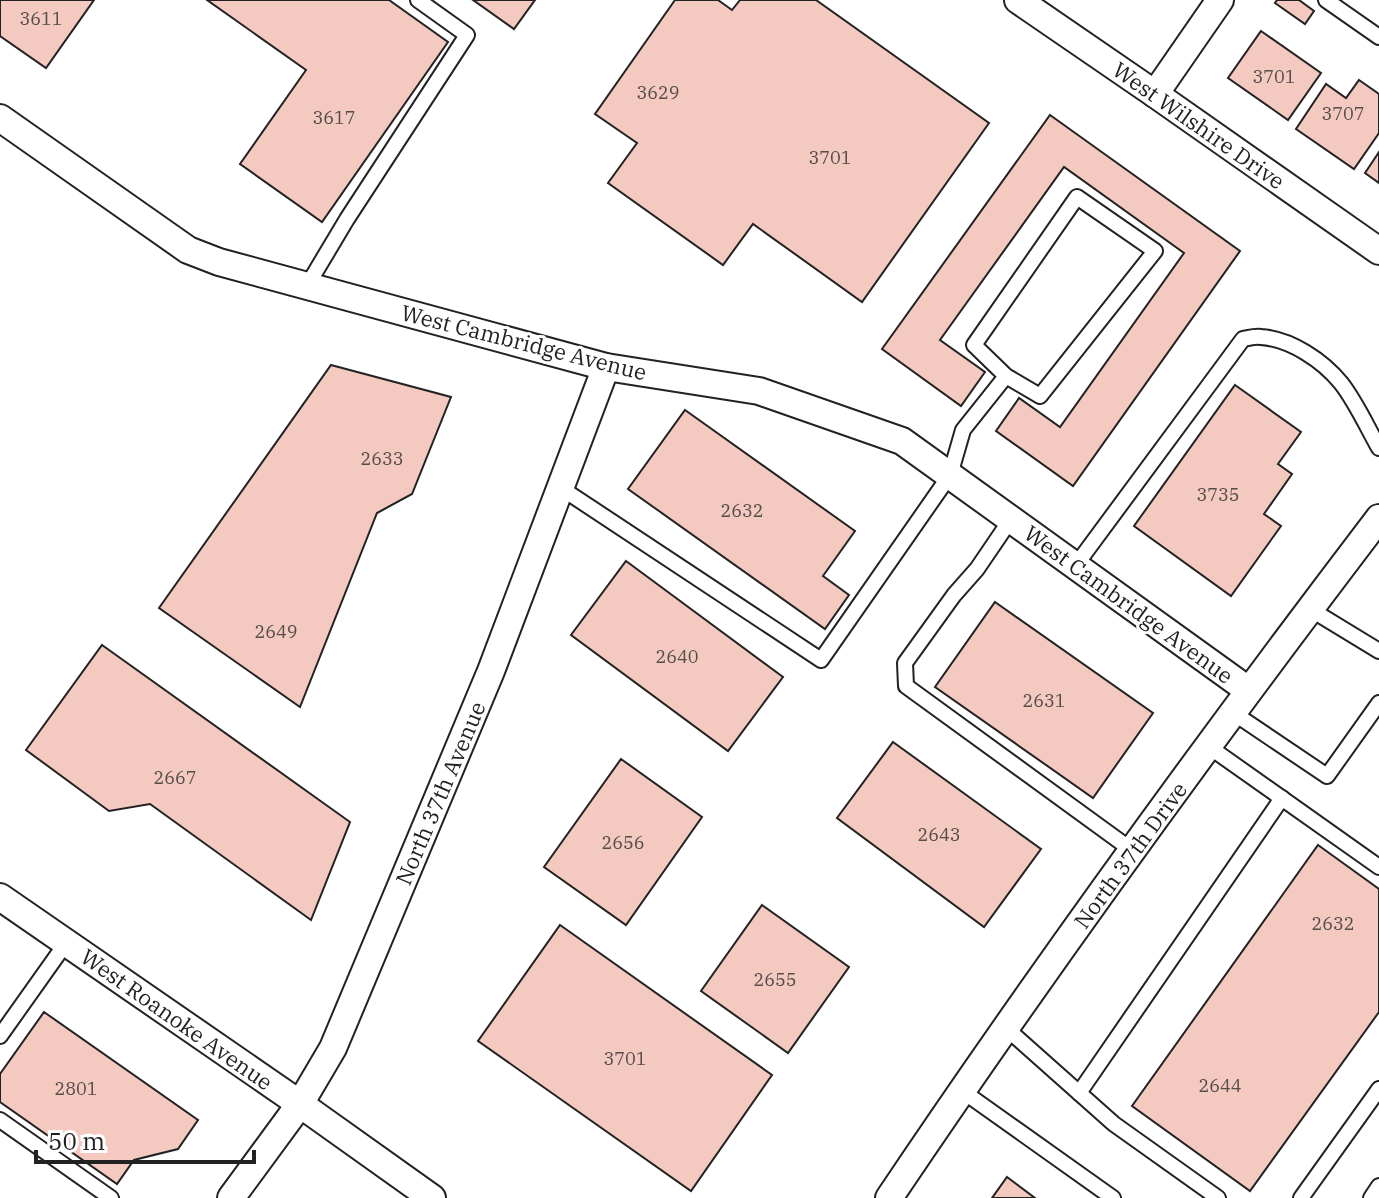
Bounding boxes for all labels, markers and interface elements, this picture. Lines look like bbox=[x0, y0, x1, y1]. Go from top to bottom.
house number: 3611 bbox=[19, 7, 63, 30]
street label: West Wilshire Drive bbox=[1107, 55, 1291, 195]
house number: 3701 bbox=[1252, 65, 1296, 88]
house number: 3629 bbox=[636, 81, 680, 104]
house number: 3707 bbox=[1321, 102, 1365, 125]
house number: 3617 bbox=[312, 106, 356, 129]
house number: 3701 bbox=[808, 146, 852, 169]
street label: West Cambridge Avenue bbox=[398, 297, 650, 387]
house number: 2633 bbox=[360, 447, 404, 470]
house number: 3735 bbox=[1196, 483, 1240, 506]
house number: 2632 bbox=[720, 499, 764, 522]
street label: West Cambridge Avenue bbox=[1019, 518, 1239, 690]
house number: 2649 bbox=[254, 620, 298, 643]
house number: 2640 bbox=[655, 645, 699, 668]
house number: 2631 bbox=[1022, 689, 1066, 712]
street label: North 37th Avenue bbox=[388, 697, 492, 889]
house number: 2667 bbox=[153, 766, 197, 789]
street label: North 37th Drive bbox=[1067, 776, 1193, 934]
house number: 2643 bbox=[917, 823, 961, 846]
house number: 2656 bbox=[601, 831, 645, 854]
house number: 2632 bbox=[1311, 912, 1355, 935]
street label: West Roanoke Avenue bbox=[75, 942, 279, 1096]
house number: 2655 bbox=[753, 968, 797, 991]
house number: 3701 bbox=[603, 1047, 647, 1070]
house number: 2644 bbox=[1198, 1074, 1242, 1097]
house number: 2801 bbox=[54, 1077, 98, 1100]
scale bar bbox=[36, 1114, 254, 1164]
text: 50 m bbox=[48, 1125, 105, 1157]

